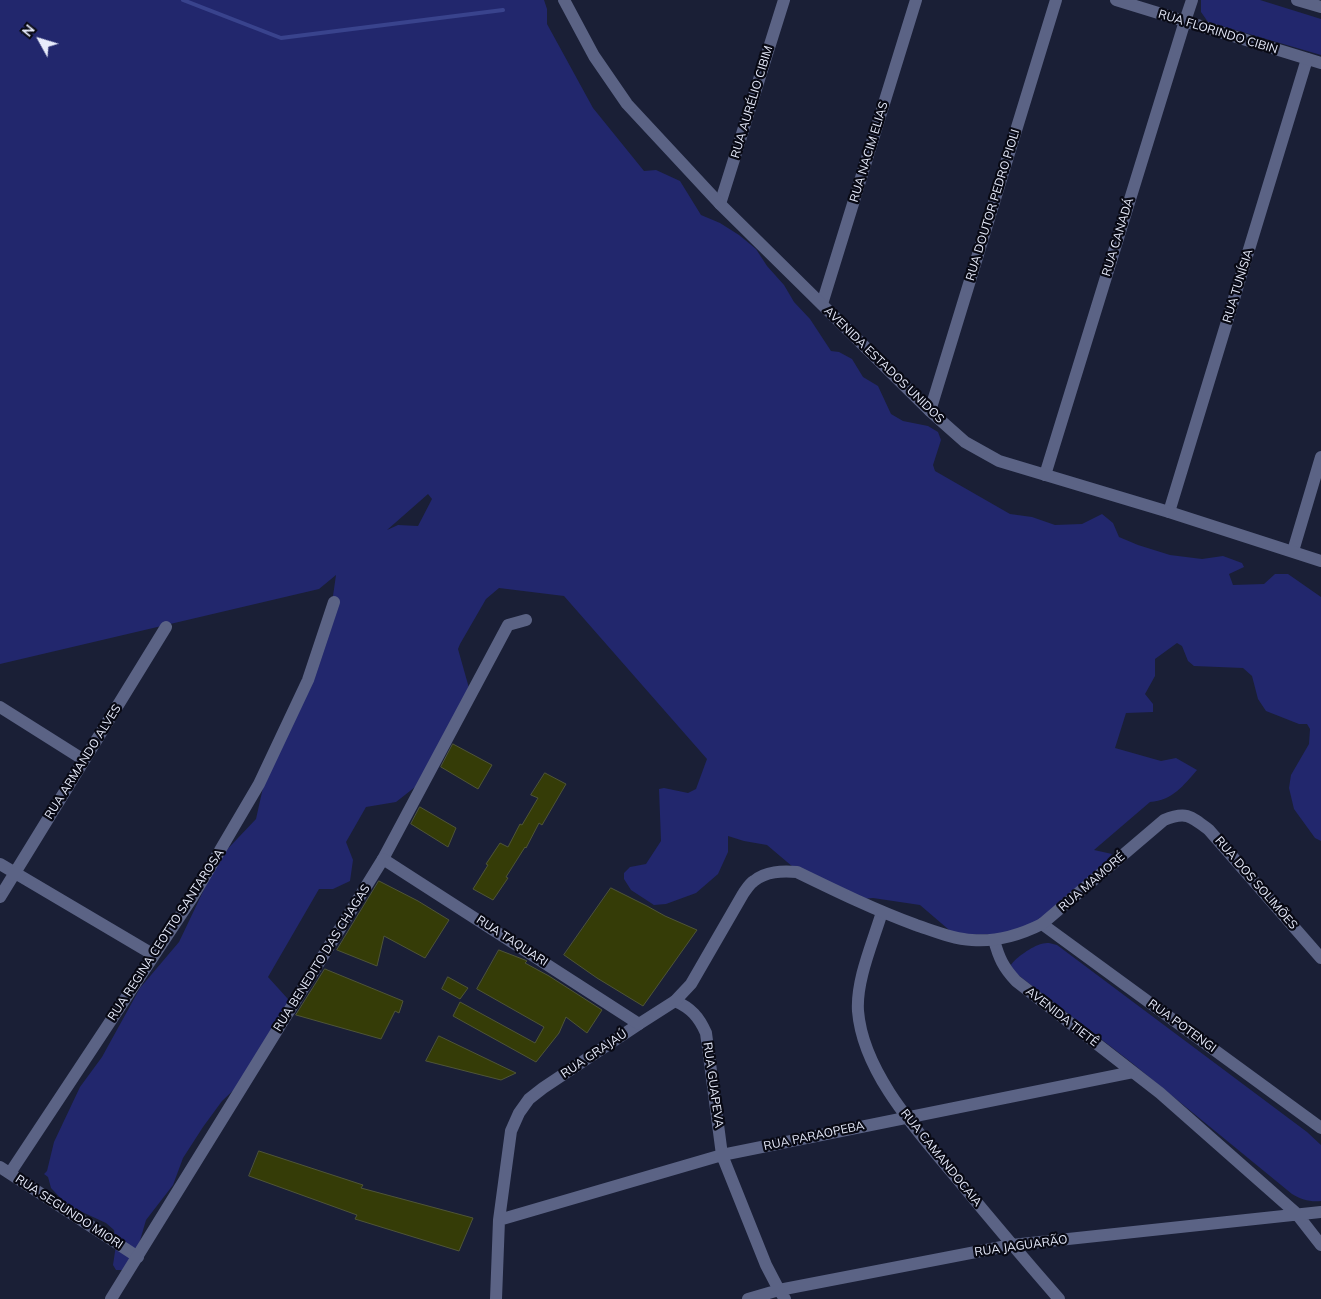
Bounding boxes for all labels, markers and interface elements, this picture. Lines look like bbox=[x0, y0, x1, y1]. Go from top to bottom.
street label: RUA FLORINDO CIBIN bbox=[1156, 7, 1280, 57]
north arrow bbox=[15, 15, 65, 65]
text: N bbox=[18, 21, 39, 40]
street label: RUA AURÉLIO CIBIM bbox=[728, 44, 776, 160]
street label: RUA NACIM ELIAS bbox=[847, 100, 891, 204]
street label: RUA DOUTOR PEDRO PIOLI bbox=[963, 128, 1023, 282]
street label: RUA CANADÁ bbox=[1099, 196, 1137, 278]
street label: RUA TUNÍSIA bbox=[1220, 247, 1256, 325]
street label: AVENIDA ESTADOS UNIDOS bbox=[821, 304, 947, 426]
street label: RUA ARMANDO ALVES bbox=[42, 702, 124, 822]
street label: RUA DOS SOLIMÕES bbox=[1212, 834, 1300, 932]
street label: RUA REGINA CEOTTO SANTAROSA bbox=[105, 846, 227, 1024]
street label: RUA MAMORÉ bbox=[1056, 849, 1128, 915]
street label: RUA BENEDITO DAS CHAGAS bbox=[271, 882, 373, 1034]
street label: RUA TAQUARI bbox=[474, 913, 550, 969]
street label: AVENIDA TIETÊ bbox=[1023, 984, 1101, 1050]
street label: RUA POTENGI bbox=[1145, 996, 1219, 1056]
street label: RUA GRAJAÚ bbox=[558, 1027, 630, 1081]
street label: RUA GUAPEVA bbox=[700, 1041, 726, 1129]
street label: RUA CAMANDOCAIA bbox=[897, 1107, 985, 1209]
street label: RUA PARAOPEBA bbox=[762, 1118, 866, 1154]
street label: RUA SEGUNDO MIORI bbox=[12, 1172, 126, 1252]
street label: RUA JAGUARÃO bbox=[973, 1232, 1069, 1260]

